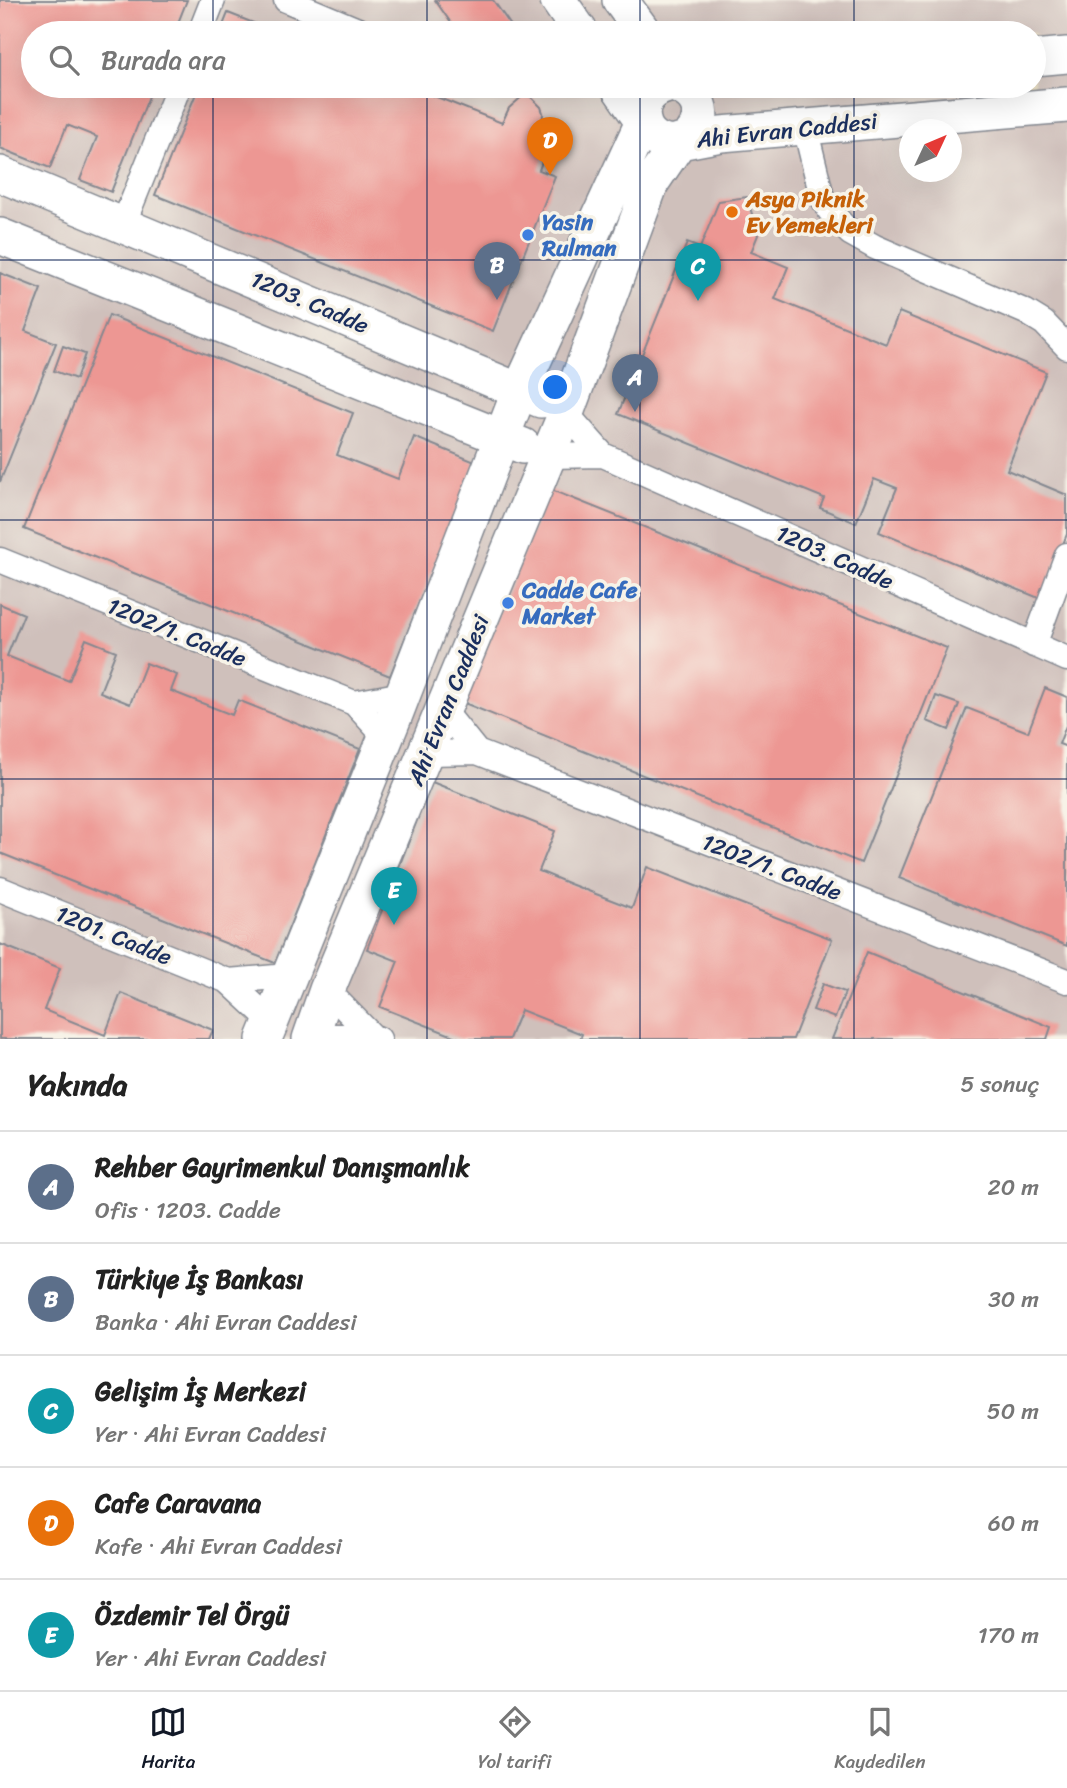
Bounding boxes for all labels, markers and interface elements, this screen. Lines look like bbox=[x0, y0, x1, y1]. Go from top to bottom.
search box bbox=[21, 21, 1046, 98]
text: Burada ara bbox=[101, 37, 225, 83]
icon: search bbox=[45, 41, 83, 79]
street label: Ahi Evran Caddesi bbox=[694, 101, 880, 160]
pin: D bbox=[527, 117, 573, 175]
north arrow bbox=[899, 119, 962, 182]
place label: Asya Piknik Ev Yemekleri bbox=[745, 179, 874, 246]
place label: Yasin Rulman bbox=[541, 202, 617, 269]
marker: Asya Piknik Ev Yemekleri bbox=[724, 204, 740, 220]
marker: Yasin Rulman bbox=[520, 227, 536, 243]
pin: B bbox=[474, 242, 520, 300]
pin: C bbox=[675, 243, 721, 301]
street label: 1203. Cadde bbox=[244, 259, 376, 346]
pin: A bbox=[612, 354, 658, 412]
your location bbox=[538, 370, 572, 404]
street label: 1203. Cadde bbox=[769, 513, 900, 602]
place label: Cadde Cafe Market bbox=[521, 570, 638, 637]
street label: 1202/1. Cadde bbox=[101, 586, 253, 679]
marker: Cadde Cafe Market bbox=[500, 595, 516, 611]
street label: Ahi Evran Caddesi bbox=[395, 608, 502, 793]
street label: 1202/1. Cadde bbox=[696, 822, 848, 913]
pin: E bbox=[371, 867, 417, 925]
street label: 1201. Cadde bbox=[49, 894, 178, 977]
text: Yakında bbox=[28, 1058, 128, 1112]
text: 5 sonuç bbox=[961, 1064, 1039, 1105]
text: Rehber Gayrimenkul Danışmanlık bbox=[95, 1144, 469, 1190]
text: A bbox=[43, 1167, 59, 1208]
text: 20 m bbox=[988, 1167, 1039, 1208]
text: Ofis · 1203. Cadde bbox=[95, 1190, 281, 1231]
text: Türkiye İş Bankası bbox=[95, 1256, 303, 1302]
text: B bbox=[44, 1279, 58, 1320]
text: 30 m bbox=[988, 1279, 1039, 1320]
text: Banka · Ahi Evran Caddesi bbox=[95, 1302, 357, 1343]
text: Gelişim İş Merkezi bbox=[95, 1368, 306, 1414]
text: C bbox=[44, 1391, 58, 1432]
text: 50 m bbox=[987, 1391, 1039, 1432]
text: Yer · Ahi Evran Caddesi bbox=[95, 1414, 326, 1455]
text: Cafe Caravana bbox=[95, 1480, 261, 1526]
text: D bbox=[44, 1503, 58, 1544]
text: 60 m bbox=[988, 1503, 1039, 1544]
text: Kafe · Ahi Evran Caddesi bbox=[95, 1526, 342, 1567]
text: Özdemir Tel Örgü bbox=[95, 1592, 289, 1638]
text: E bbox=[45, 1615, 57, 1656]
text: 170 m bbox=[978, 1615, 1039, 1656]
text: Yer · Ahi Evran Caddesi bbox=[95, 1638, 326, 1679]
tab: Harita bbox=[141, 1703, 195, 1778]
tab: Yol tarifi bbox=[478, 1703, 551, 1778]
tab: Kaydedilen bbox=[834, 1703, 926, 1778]

